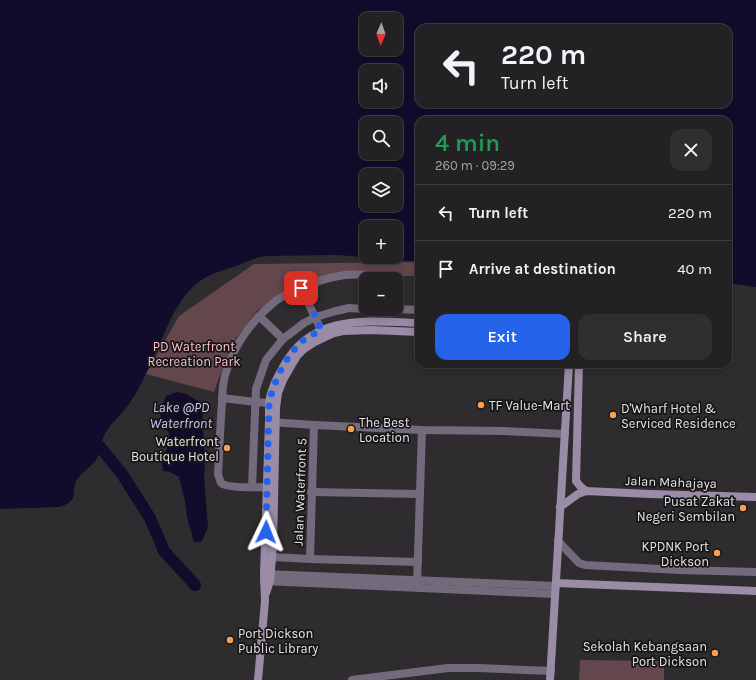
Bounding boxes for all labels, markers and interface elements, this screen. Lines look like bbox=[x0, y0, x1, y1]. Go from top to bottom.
north arrow bbox=[359, 12, 403, 56]
map controls bbox=[359, 12, 403, 316]
text: 220 m bbox=[501, 38, 586, 71]
icon: left bbox=[435, 40, 487, 92]
button: sound bbox=[359, 64, 403, 108]
text: Turn left bbox=[501, 72, 569, 94]
button: search bbox=[359, 116, 403, 160]
text: 4 min bbox=[435, 129, 500, 157]
button: close bbox=[670, 129, 712, 171]
text: 260 m · 09:29 bbox=[435, 158, 515, 173]
button: layers bbox=[359, 168, 403, 212]
icon: left bbox=[435, 202, 457, 224]
text: Turn left bbox=[469, 204, 528, 222]
text: 220 m bbox=[668, 204, 712, 222]
button: + bbox=[359, 220, 403, 264]
icon: arrive bbox=[435, 258, 457, 280]
text: Arrive at destination bbox=[469, 260, 616, 278]
text: 40 m bbox=[677, 260, 712, 278]
pin bbox=[284, 271, 318, 305]
button: − bbox=[359, 272, 403, 316]
icon: arrive bbox=[290, 277, 312, 299]
button: Exit bbox=[435, 314, 570, 360]
button: Share bbox=[578, 314, 712, 360]
park label: PD Waterfront Recreation Park bbox=[147, 339, 241, 369]
place label: TF Value-Mart bbox=[489, 398, 570, 413]
water label: Lake @PD Waterfront bbox=[150, 399, 212, 432]
marker: TF Value-Mart bbox=[476, 400, 486, 410]
place label: D'Wharf Hotel & Serviced Residence bbox=[621, 401, 736, 431]
marker: D'Wharf Hotel & Serviced Residence bbox=[608, 410, 618, 420]
place label: The Best Location bbox=[359, 415, 410, 445]
marker: The Best Location bbox=[346, 424, 356, 434]
place label: Waterfront Boutique Hotel bbox=[131, 434, 219, 465]
street label: Jalan Waterfront 5 bbox=[291, 438, 309, 546]
marker: Waterfront Boutique Hotel bbox=[222, 443, 232, 453]
street label: Jalan Mahajaya bbox=[625, 473, 717, 491]
place label: Pusat Zakat Negeri Sembilan bbox=[637, 494, 735, 524]
marker: Pusat Zakat Negeri Sembilan bbox=[738, 503, 748, 513]
position arrow bbox=[245, 511, 287, 553]
place label: KPDNK Port Dickson bbox=[642, 539, 709, 569]
marker: KPDNK Port Dickson bbox=[712, 548, 722, 558]
place label: Port Dickson Public Library bbox=[238, 626, 318, 656]
marker: Port Dickson Public Library bbox=[225, 635, 235, 645]
place label: Sekolah Kebangsaan Port Dickson bbox=[583, 639, 707, 669]
marker: Sekolah Kebangsaan Port Dickson bbox=[710, 648, 720, 658]

